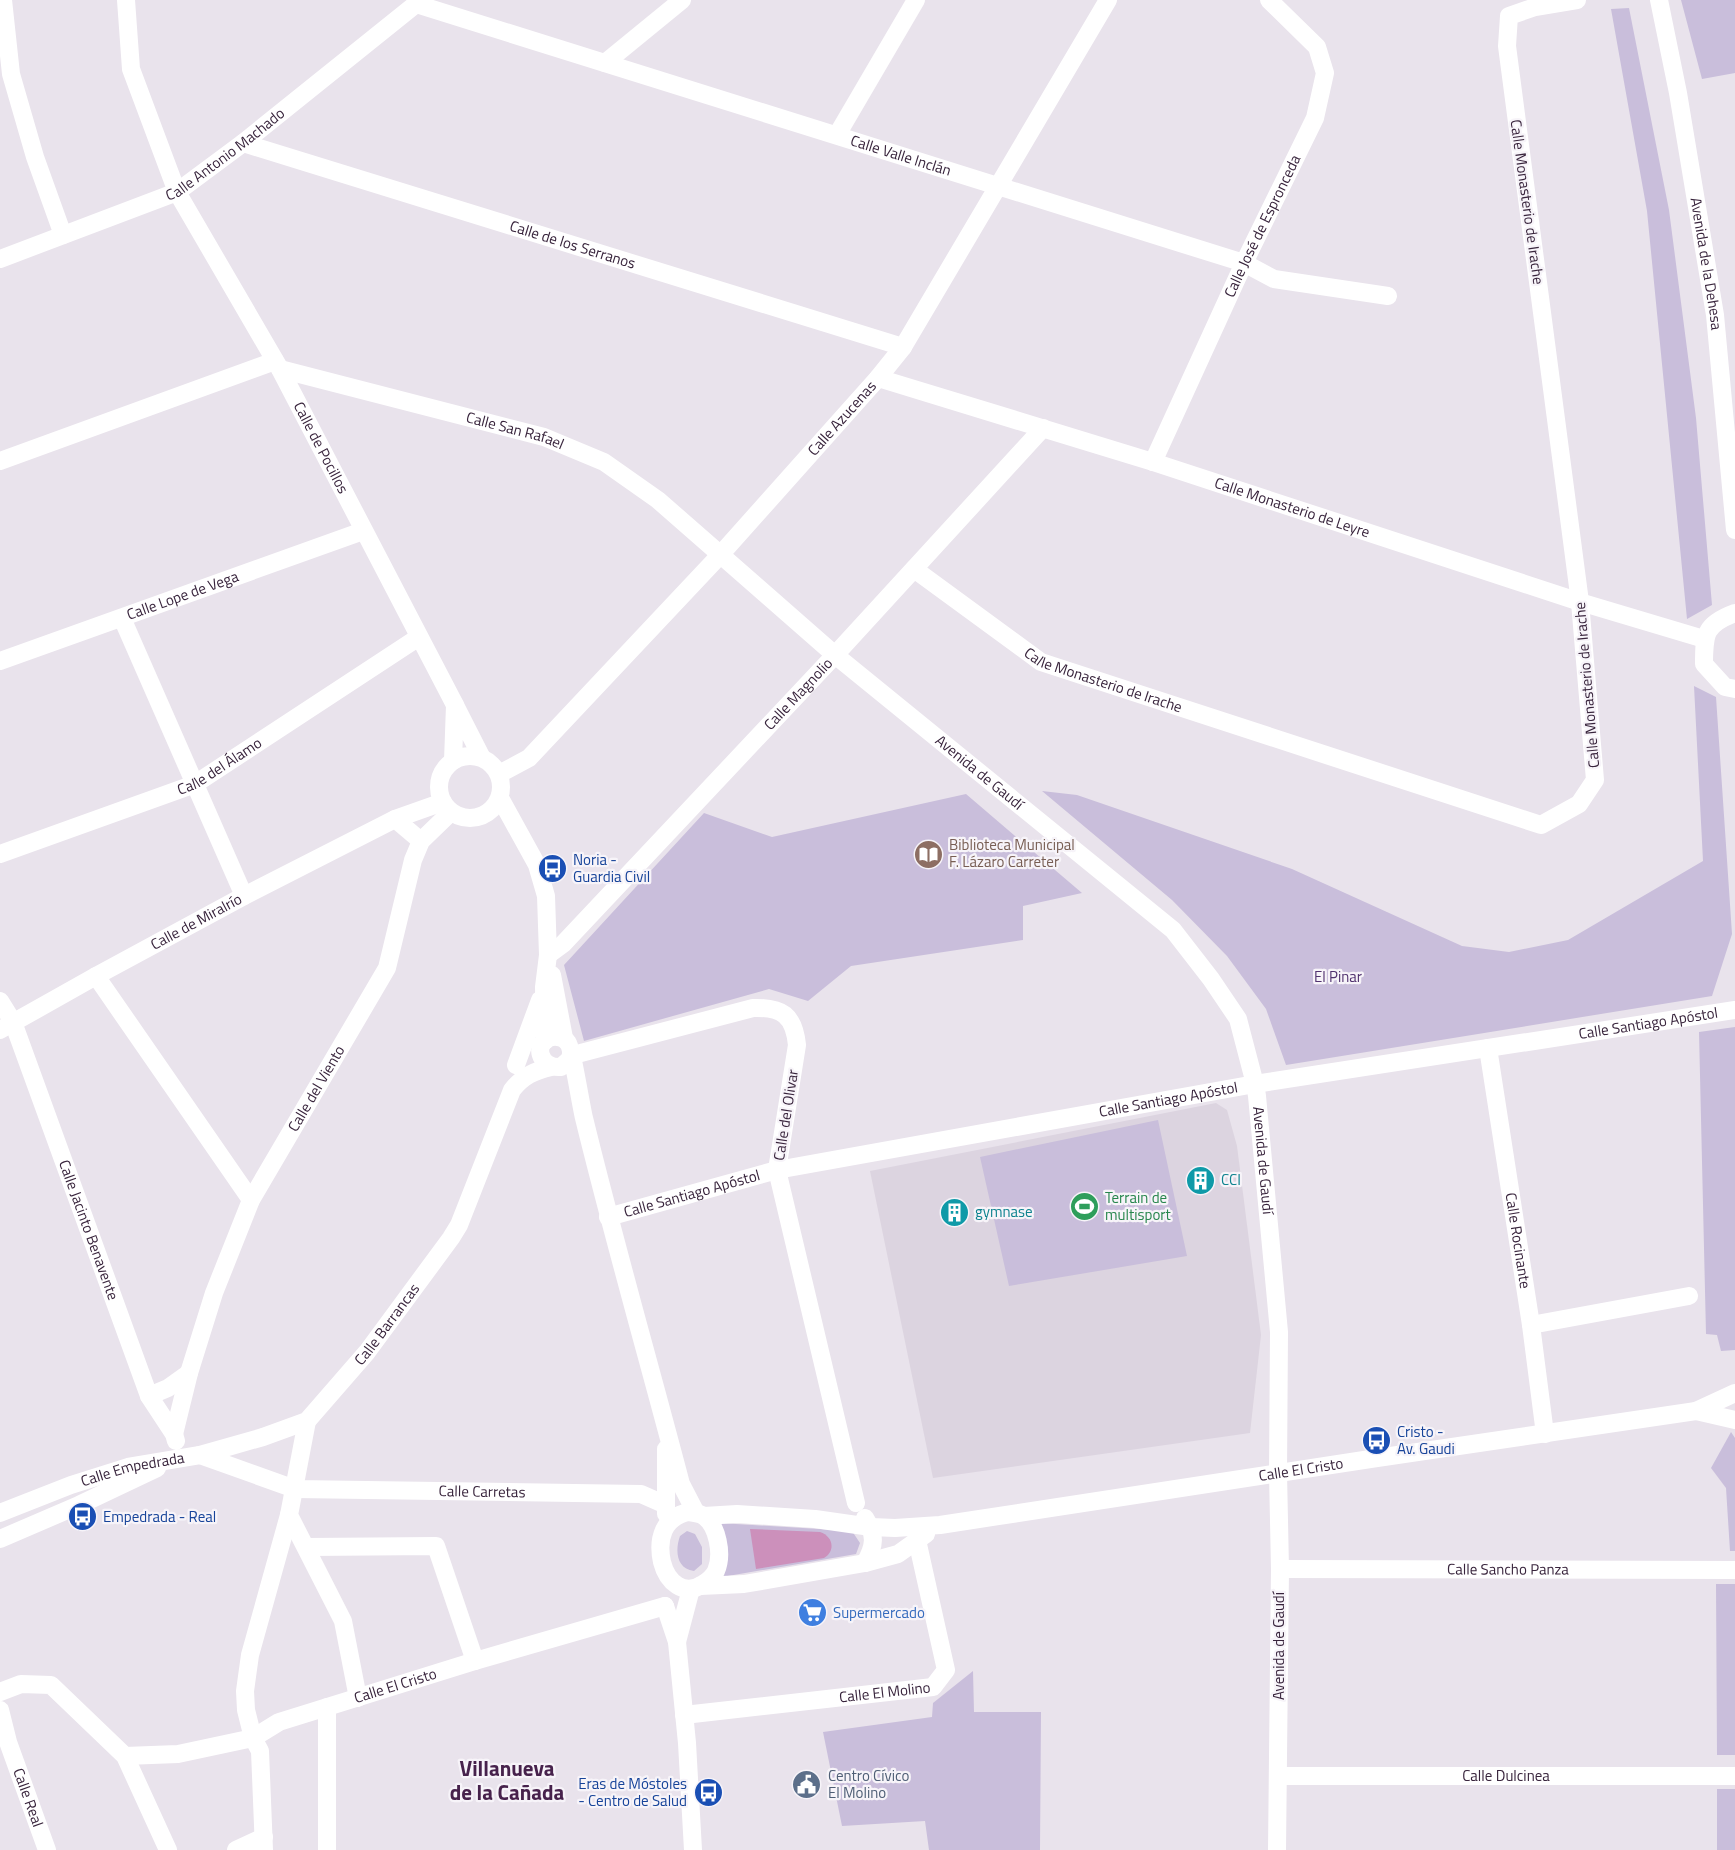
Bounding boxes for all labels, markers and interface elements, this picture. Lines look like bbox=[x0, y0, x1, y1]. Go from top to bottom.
street label: Calle Antonio Machado bbox=[162, 102, 289, 206]
street label: Calle Monasterio de Irache bbox=[1505, 118, 1550, 286]
street label: Calle Valle Inclán bbox=[848, 129, 954, 182]
street label: Calle José de Espronceda bbox=[1218, 150, 1307, 301]
street label: Avenida de la Dehesa bbox=[1685, 196, 1728, 331]
street label: Calle de los Serranos bbox=[507, 214, 639, 275]
street label: Calle Azucenas bbox=[802, 375, 882, 461]
street label: Calle de Pocillos bbox=[288, 397, 355, 497]
street label: Calle San Rafael bbox=[464, 405, 568, 455]
street label: Calle Monasterio de Leyre bbox=[1212, 471, 1373, 543]
street label: Calle Lope de Vega bbox=[123, 564, 242, 626]
street label: Calle Monasterio de Irache bbox=[1568, 601, 1605, 769]
street label: Calle Monasterio de Irache bbox=[1019, 641, 1185, 718]
street label: Calle Magnolio bbox=[758, 652, 838, 735]
street label: Avenida de Gaudí bbox=[930, 729, 1030, 816]
street label: Calle del Álamo bbox=[174, 731, 266, 801]
place label: Biblioteca Municipal F. Lázaro Carreter bbox=[949, 833, 1075, 873]
library icon: Biblioteca Municipal F. Lázaro Carreter bbox=[912, 838, 944, 870]
place label: Noria - Guardia Civil bbox=[573, 848, 650, 888]
bus stop icon: Noria - Guardia Civil bbox=[536, 853, 568, 885]
street label: Calle de Miralrío bbox=[146, 887, 246, 956]
park label: El Pinar bbox=[1314, 965, 1362, 988]
street label: Calle Santiago Apóstol bbox=[1577, 1001, 1719, 1045]
street label: Calle del Viento bbox=[282, 1041, 350, 1136]
street label: Calle del Olivar bbox=[767, 1068, 804, 1162]
street label: Calle Santiago Apóstol bbox=[1097, 1075, 1239, 1123]
street label: Avenida de Gaudí bbox=[1247, 1105, 1280, 1217]
street label: Calle Jacinto Benavente bbox=[53, 1157, 125, 1303]
street label: Calle Santiago Apóstol bbox=[621, 1163, 763, 1223]
building icon: CCI bbox=[1184, 1164, 1216, 1196]
place label: CCI bbox=[1221, 1168, 1241, 1191]
place label: Terrain de multisport bbox=[1105, 1186, 1172, 1226]
sports icon: Terrain de multisport bbox=[1068, 1191, 1100, 1223]
street label: Calle Rocinante bbox=[1500, 1191, 1537, 1290]
building icon: gymnase bbox=[938, 1196, 970, 1228]
place label: gymnase bbox=[975, 1200, 1033, 1223]
street label: Calle Barrancas bbox=[348, 1278, 425, 1370]
place label: Cristo - Av. Gaudi bbox=[1397, 1420, 1455, 1460]
bus stop icon: Cristo - Av. Gaudi bbox=[1360, 1425, 1392, 1457]
street label: Calle Empedrada bbox=[78, 1446, 186, 1492]
street label: Calle El Cristo bbox=[1257, 1451, 1345, 1487]
street label: Calle Carretas bbox=[439, 1479, 526, 1503]
bus stop icon: Empedrada - Real bbox=[66, 1501, 98, 1533]
place label: Empedrada - Real bbox=[103, 1505, 216, 1528]
street label: Calle Sancho Panza bbox=[1447, 1557, 1569, 1581]
street label: Avenida de Gaudí bbox=[1267, 1590, 1290, 1700]
supermarket icon: Supermercado bbox=[796, 1597, 828, 1629]
place label: Supermercado bbox=[833, 1601, 925, 1624]
street label: Calle El Cristo bbox=[351, 1662, 439, 1709]
street label: Calle El Molino bbox=[838, 1675, 932, 1708]
district label: Villanueva de la Cañada bbox=[450, 1752, 565, 1808]
place label: Centro Cívico El Molino bbox=[828, 1764, 910, 1804]
street label: Calle Dulcinea bbox=[1462, 1764, 1550, 1787]
street label: Calle Real bbox=[7, 1765, 50, 1830]
public building icon: Centro Cívico El Molino bbox=[791, 1769, 823, 1801]
place label: Eras de Móstoles - Centro de Salud bbox=[578, 1772, 687, 1812]
bus stop icon: Eras de Móstoles - Centro de Salud bbox=[692, 1777, 724, 1809]

